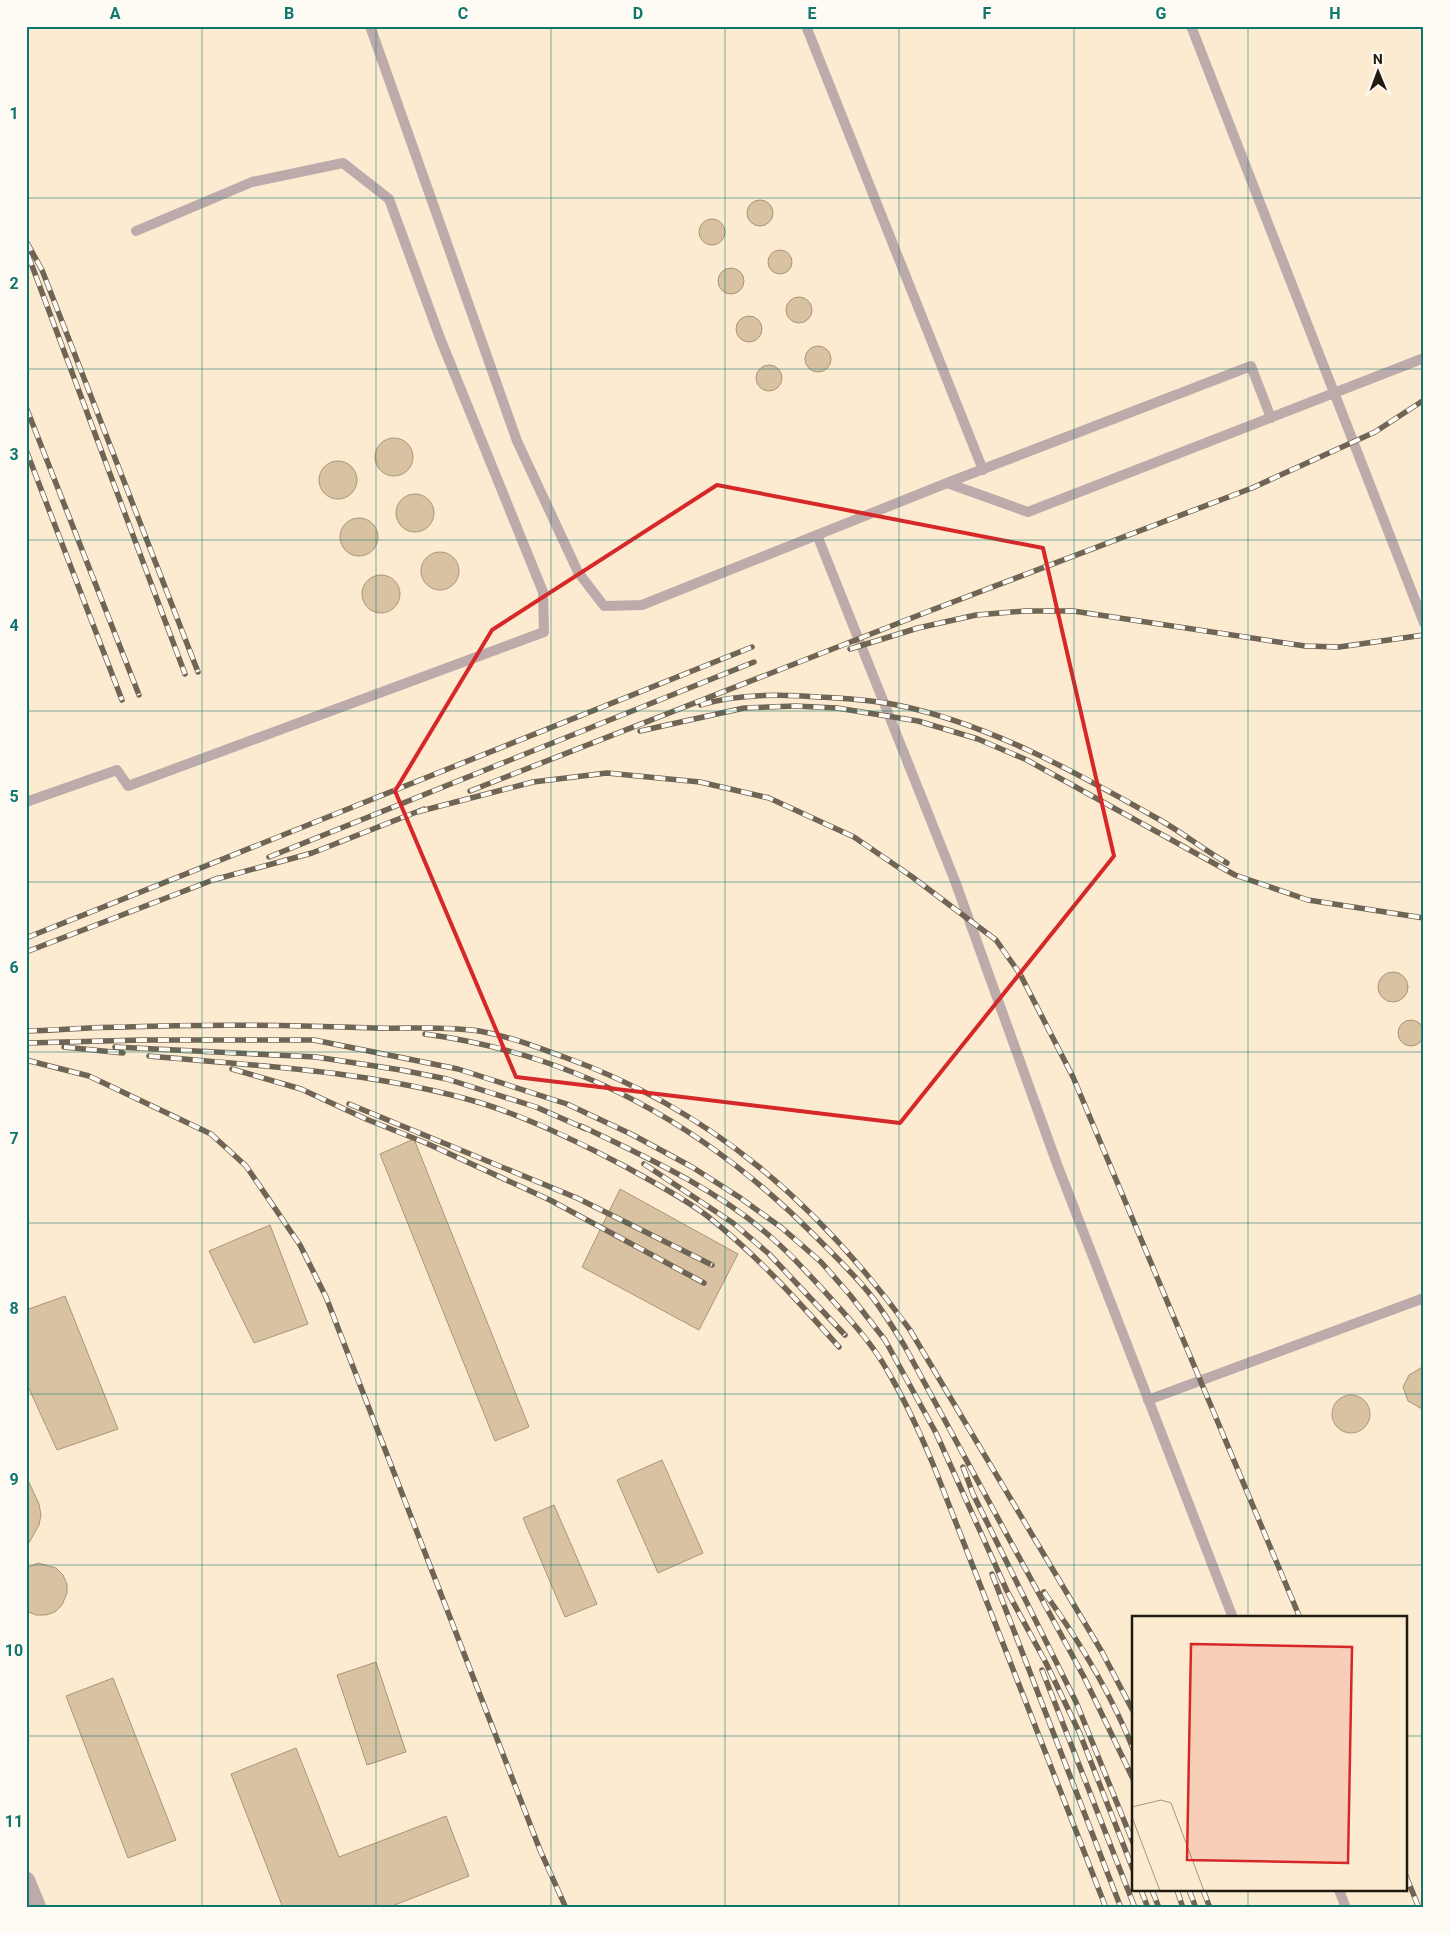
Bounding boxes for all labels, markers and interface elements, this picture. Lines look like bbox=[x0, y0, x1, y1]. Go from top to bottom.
text: A bbox=[110, 4, 121, 23]
text: B bbox=[284, 4, 294, 23]
text: C bbox=[458, 4, 468, 23]
text: D bbox=[633, 4, 643, 23]
text: E bbox=[808, 4, 817, 23]
text: F bbox=[983, 4, 992, 23]
text: G bbox=[1156, 4, 1167, 23]
text: H bbox=[1329, 4, 1341, 23]
north arrow bbox=[1352, 48, 1402, 98]
text: N bbox=[1373, 51, 1383, 67]
text: 1 bbox=[9, 104, 19, 123]
text: 2 bbox=[9, 274, 19, 293]
text: 3 bbox=[9, 445, 19, 464]
text: 4 bbox=[9, 616, 19, 635]
text: 5 bbox=[9, 787, 19, 806]
text: 6 bbox=[9, 958, 19, 977]
text: 7 bbox=[9, 1129, 19, 1148]
text: 8 bbox=[9, 1299, 19, 1318]
text: 9 bbox=[9, 1470, 19, 1489]
inset map bbox=[1132, 1616, 1408, 1892]
text: 10 bbox=[5, 1641, 23, 1660]
text: 11 bbox=[5, 1812, 23, 1831]

